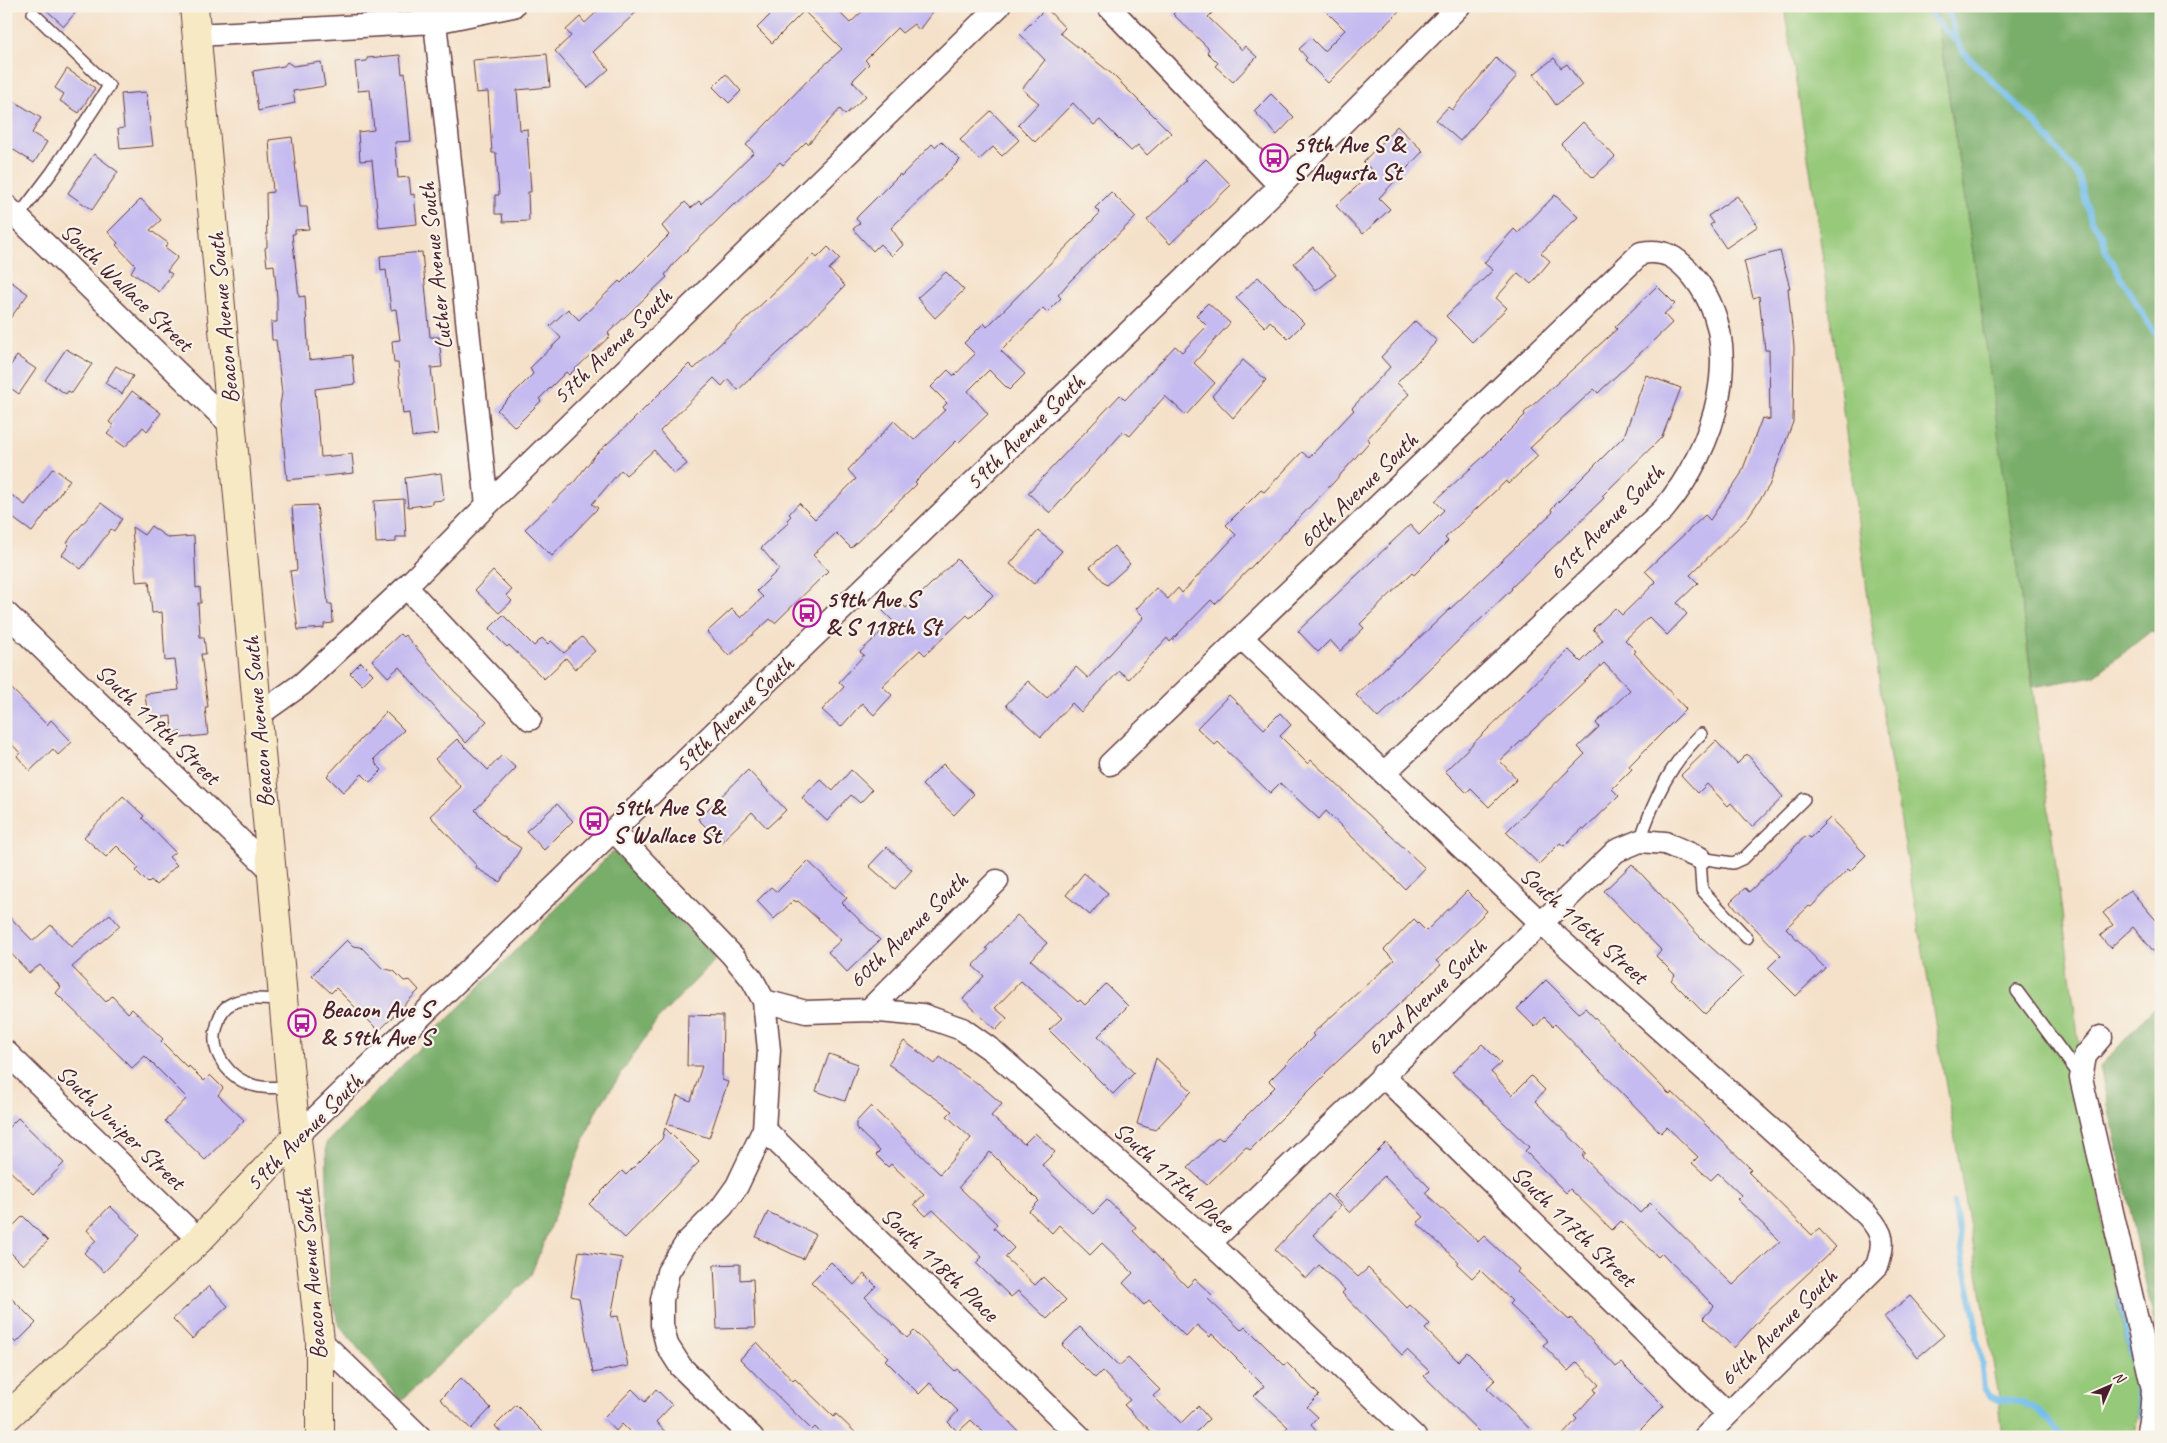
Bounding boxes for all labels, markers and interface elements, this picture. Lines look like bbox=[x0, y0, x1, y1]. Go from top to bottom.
place label: 59th Ave S & S Augusta St bbox=[1293, 129, 1408, 187]
bus stop icon: 59th Ave S & S Augusta St bbox=[1259, 143, 1289, 173]
street label: Luther Avenue South bbox=[411, 180, 459, 351]
street label: South Wallace Street bbox=[54, 216, 201, 359]
street label: Beacon Avenue South bbox=[200, 230, 245, 405]
street label: 57th Avenue South bbox=[546, 281, 679, 411]
street label: 59th Avenue South bbox=[959, 367, 1092, 497]
street label: 60th Avenue South bbox=[1292, 425, 1425, 555]
street label: 61st Avenue South bbox=[1542, 457, 1671, 586]
place label: 59th Ave S & S 118th St bbox=[826, 584, 944, 642]
bus stop icon: 59th Ave S & S 118th St bbox=[792, 598, 822, 628]
street label: Beacon Avenue South bbox=[235, 634, 280, 809]
street label: 59th Avenue South bbox=[668, 649, 801, 779]
street label: South 119th Street bbox=[89, 657, 228, 793]
place label: 59th Ave S & S Wallace St bbox=[613, 792, 728, 850]
bus stop icon: 59th Ave S & S Wallace St bbox=[579, 806, 609, 836]
street label: South 116th Street bbox=[1514, 860, 1656, 992]
street label: 60th Avenue South bbox=[842, 865, 975, 995]
street label: 62nd Avenue South bbox=[1359, 931, 1493, 1062]
place label: Beacon Ave S & 59th Ave S bbox=[321, 994, 437, 1052]
bus stop icon: Beacon Ave S & 59th Ave S bbox=[287, 1008, 317, 1038]
street label: South Juniper Street bbox=[50, 1058, 193, 1198]
street label: 59th Avenue South bbox=[239, 1066, 370, 1197]
street label: South 117th Place bbox=[1107, 1115, 1242, 1241]
street label: South 117th Street bbox=[1505, 1159, 1644, 1295]
street label: Beacon Avenue South bbox=[288, 1186, 333, 1361]
street label: South 118th Place bbox=[875, 1200, 1007, 1329]
street label: 64th Avenue South bbox=[1713, 1261, 1844, 1392]
north arrow bbox=[2084, 1360, 2134, 1410]
text: N bbox=[2110, 1368, 2130, 1388]

